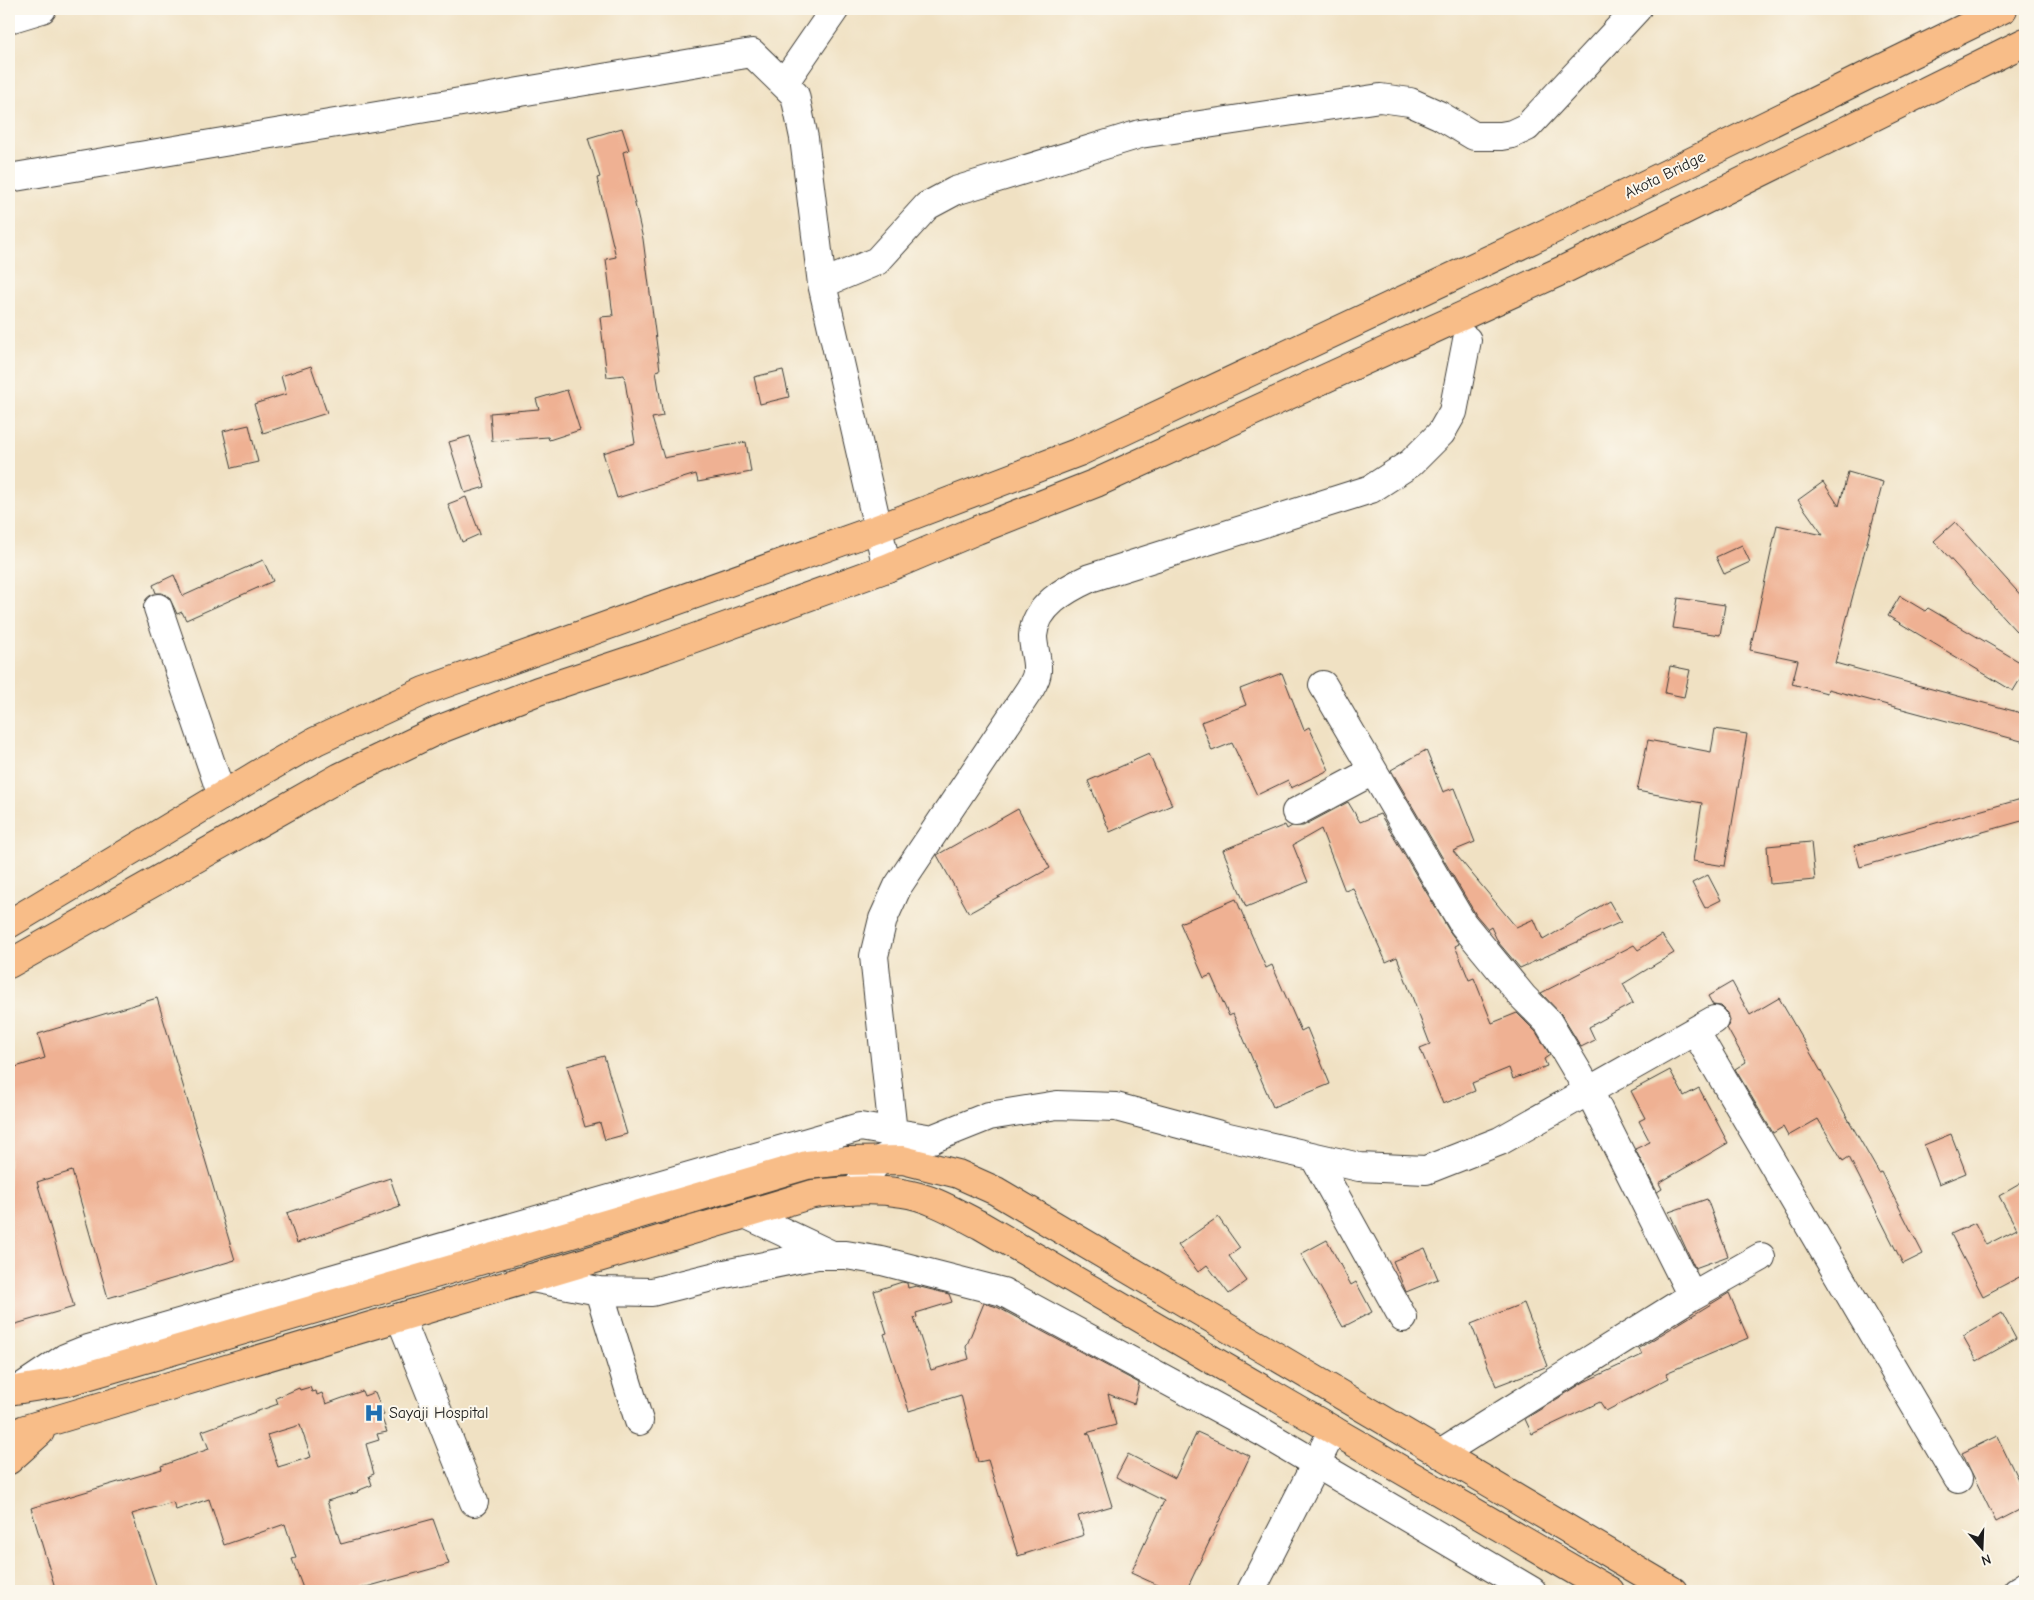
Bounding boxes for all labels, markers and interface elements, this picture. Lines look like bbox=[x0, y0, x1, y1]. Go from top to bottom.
street label: Akota Bridge bbox=[1622, 148, 1708, 202]
hospital icon: Sayaji Hospital bbox=[363, 1402, 385, 1424]
place label: Sayaji Hospital bbox=[389, 1404, 489, 1422]
north arrow bbox=[1956, 1522, 2006, 1572]
text: N bbox=[1979, 1550, 1993, 1569]

